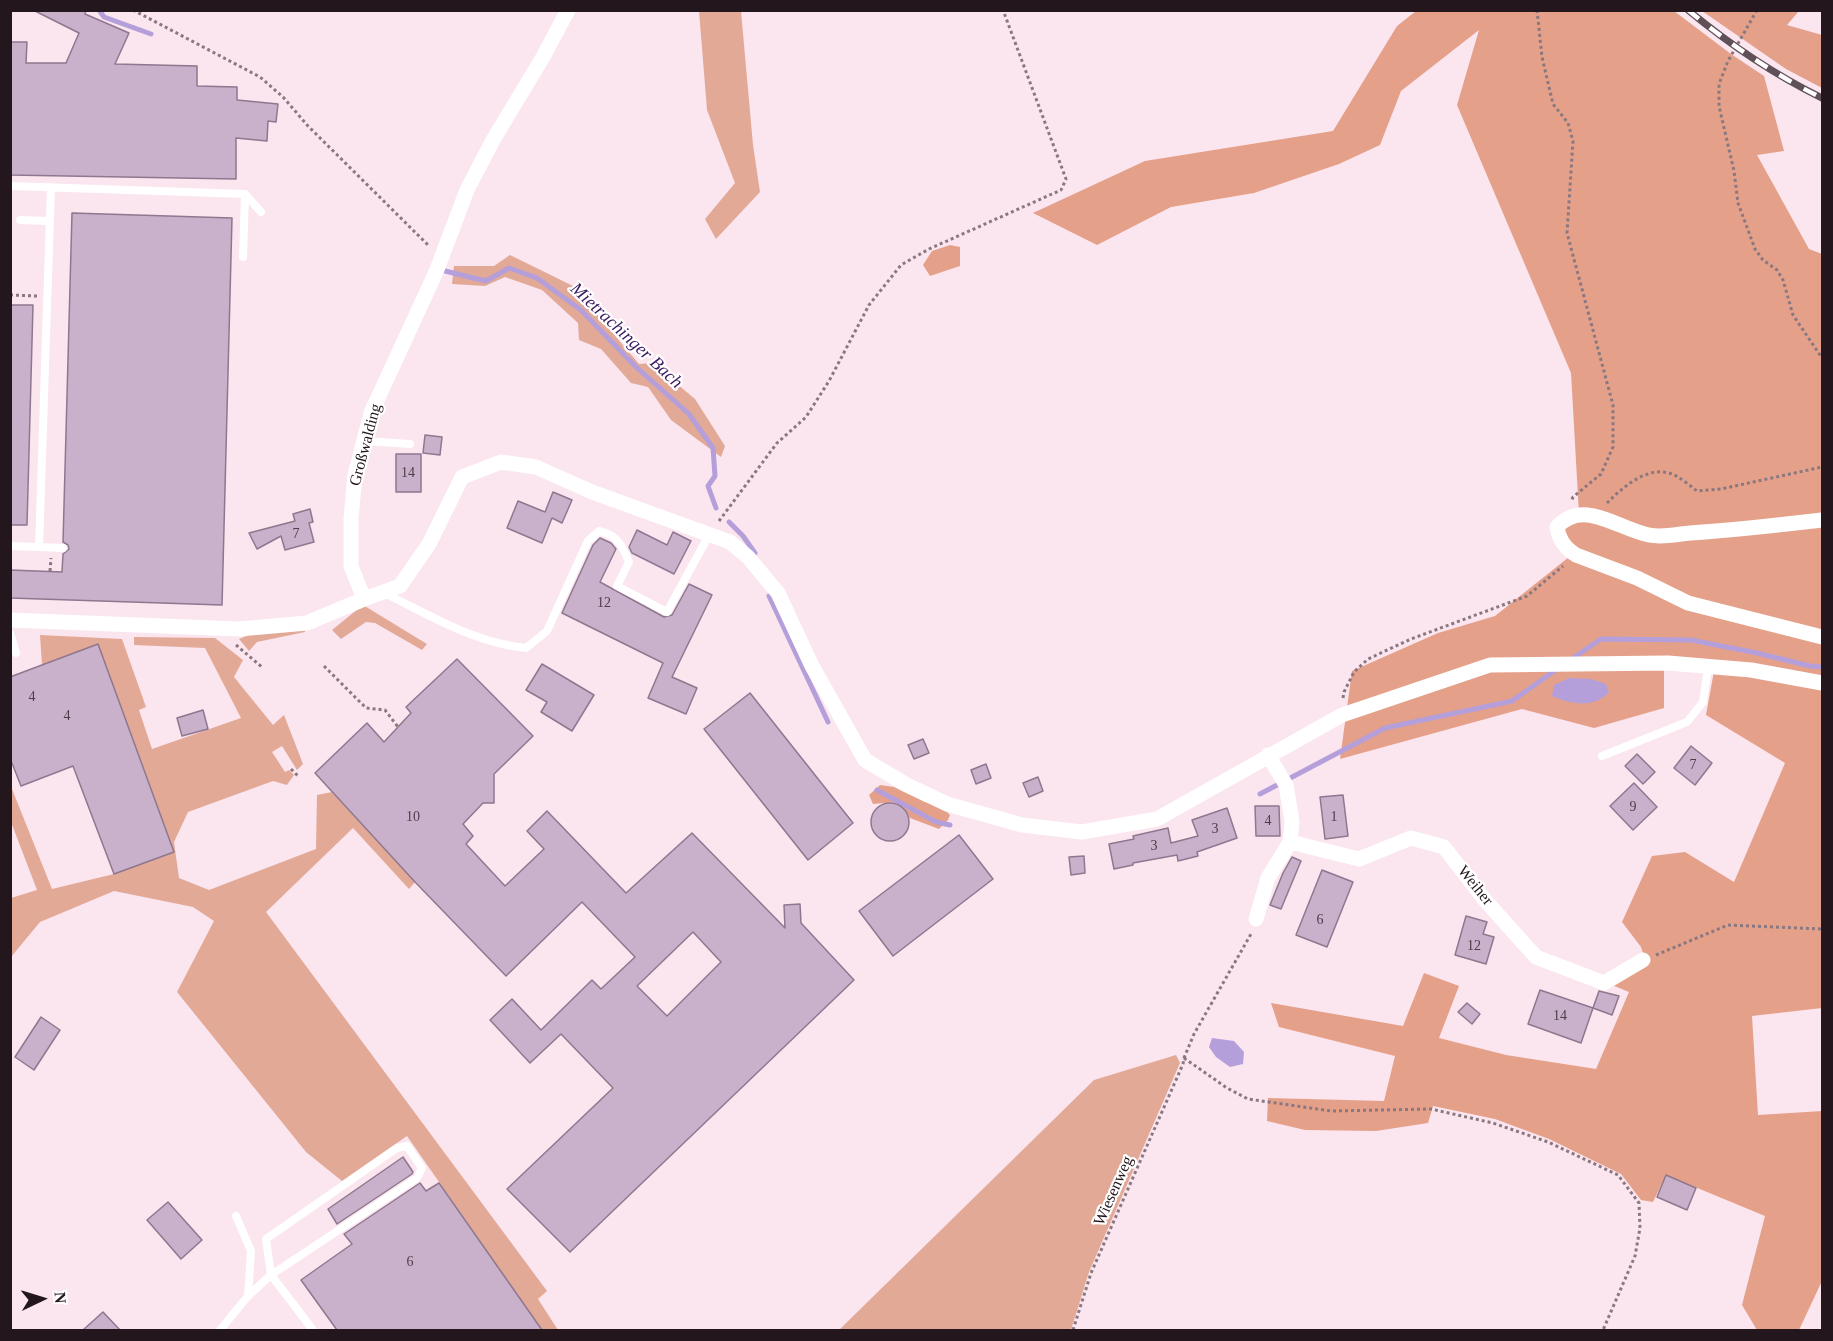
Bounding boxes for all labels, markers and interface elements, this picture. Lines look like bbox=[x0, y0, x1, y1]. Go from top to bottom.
water label: Mietrachinger Bach bbox=[565, 278, 687, 394]
street label: Großwalding bbox=[346, 402, 386, 488]
house number: 14 bbox=[401, 465, 415, 481]
house number: 7 bbox=[292, 526, 300, 542]
house number: 12 bbox=[597, 595, 611, 611]
house number: 4 bbox=[28, 689, 36, 705]
house number: 4 bbox=[63, 708, 70, 724]
house number: 7 bbox=[1690, 757, 1696, 773]
house number: 9 bbox=[1630, 799, 1636, 815]
house number: 10 bbox=[406, 809, 420, 825]
house number: 1 bbox=[1330, 809, 1338, 825]
house number: 4 bbox=[1264, 813, 1272, 829]
house number: 3 bbox=[1212, 821, 1218, 837]
house number: 3 bbox=[1150, 838, 1158, 854]
street label: Weiher bbox=[1453, 862, 1497, 910]
house number: 6 bbox=[1316, 912, 1324, 928]
house number: 12 bbox=[1467, 938, 1481, 954]
house number: 14 bbox=[1553, 1008, 1567, 1024]
street label: Wiesenweg bbox=[1090, 1153, 1138, 1229]
house number: 6 bbox=[406, 1254, 413, 1270]
north arrow bbox=[12, 1269, 72, 1329]
text: N bbox=[52, 1291, 69, 1304]

